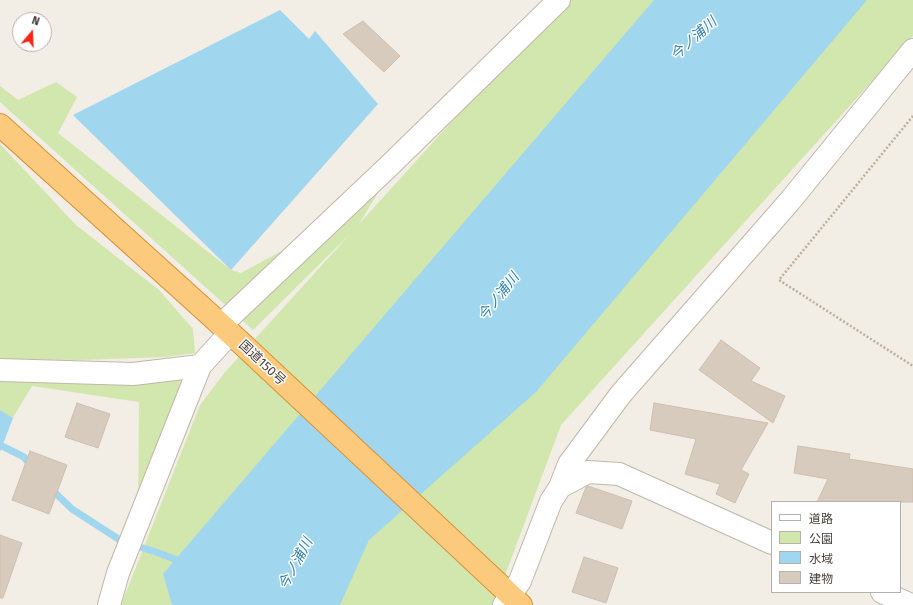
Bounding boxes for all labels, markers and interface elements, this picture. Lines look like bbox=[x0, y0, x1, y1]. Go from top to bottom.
north arrow bbox=[12, 12, 52, 52]
text: N bbox=[30, 14, 41, 28]
water label: 今ノ浦川 bbox=[668, 14, 720, 64]
water label: 今ノ浦川 bbox=[475, 270, 523, 324]
street label: 国道150号 bbox=[235, 337, 289, 389]
legend bbox=[771, 501, 901, 593]
text: 道路 bbox=[809, 512, 833, 526]
text: 公園 bbox=[809, 532, 833, 546]
water label: 今ノ浦川 bbox=[275, 535, 317, 593]
text: 水域 bbox=[809, 552, 833, 566]
text: 建物 bbox=[809, 572, 833, 586]

